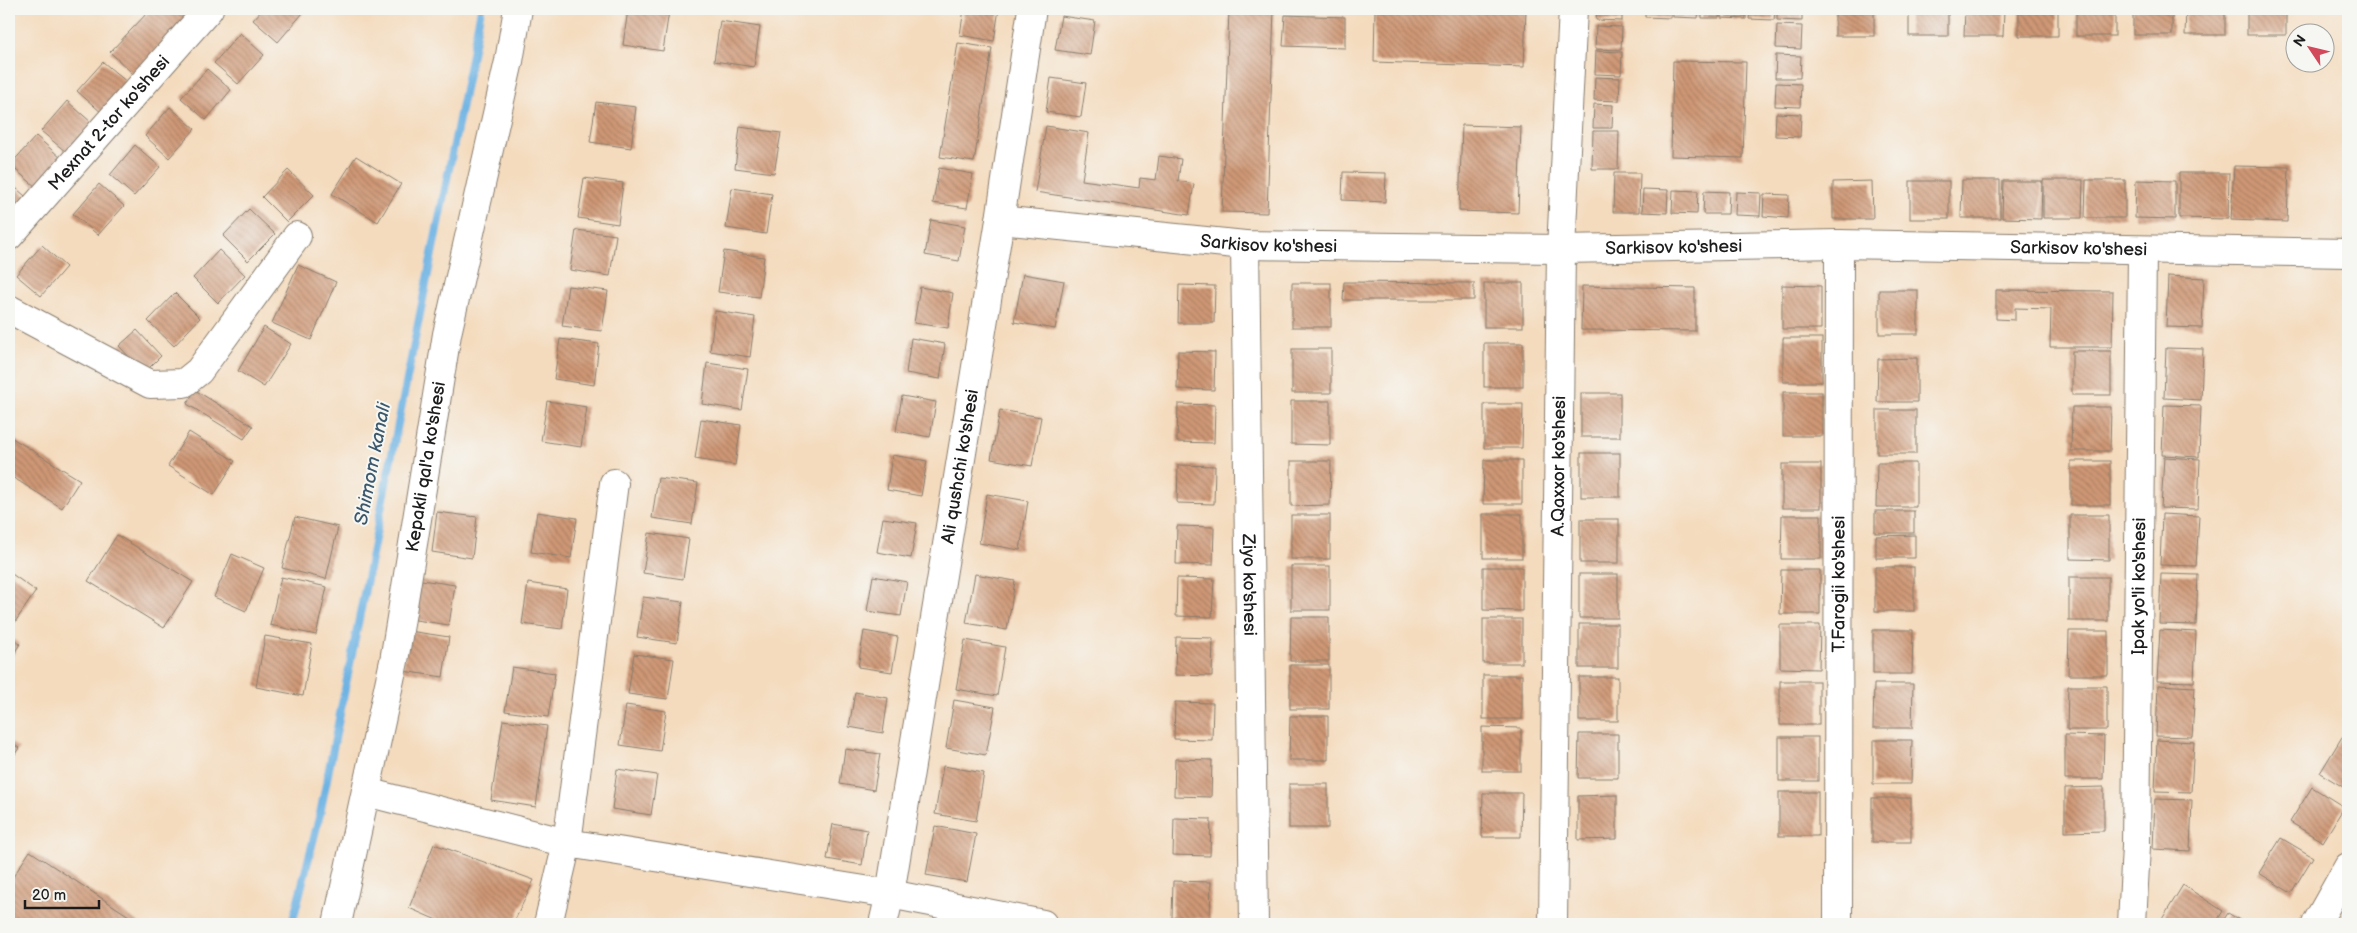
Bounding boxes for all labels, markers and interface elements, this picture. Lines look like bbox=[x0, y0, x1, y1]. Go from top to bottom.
north arrow bbox=[2284, 22, 2334, 72]
text: N bbox=[2290, 32, 2310, 50]
street label: Mexnat 2-tor ko'shesi bbox=[44, 51, 174, 195]
street label: Sarkisov ko'shesi bbox=[1199, 230, 1337, 257]
street label: Sarkisov ko'shesi bbox=[1605, 235, 1742, 259]
street label: Sarkisov ko'shesi bbox=[2010, 237, 2147, 260]
street label: Kepakli qal'a ko'shesi bbox=[401, 380, 450, 553]
street label: Ali qushchi ko'shesi bbox=[937, 388, 983, 545]
street label: A.Qaxxor ko'shesi bbox=[1547, 396, 1570, 536]
water label: Shimom kanali bbox=[350, 400, 396, 527]
street label: T.Farogii ko'shesi bbox=[1828, 516, 1849, 652]
street label: Ipak yo'li ko'shesi bbox=[2127, 517, 2150, 655]
street label: Ziyo ko'shesi bbox=[1238, 533, 1261, 636]
scale bar bbox=[25, 878, 99, 910]
text: 20 m bbox=[32, 886, 66, 905]

